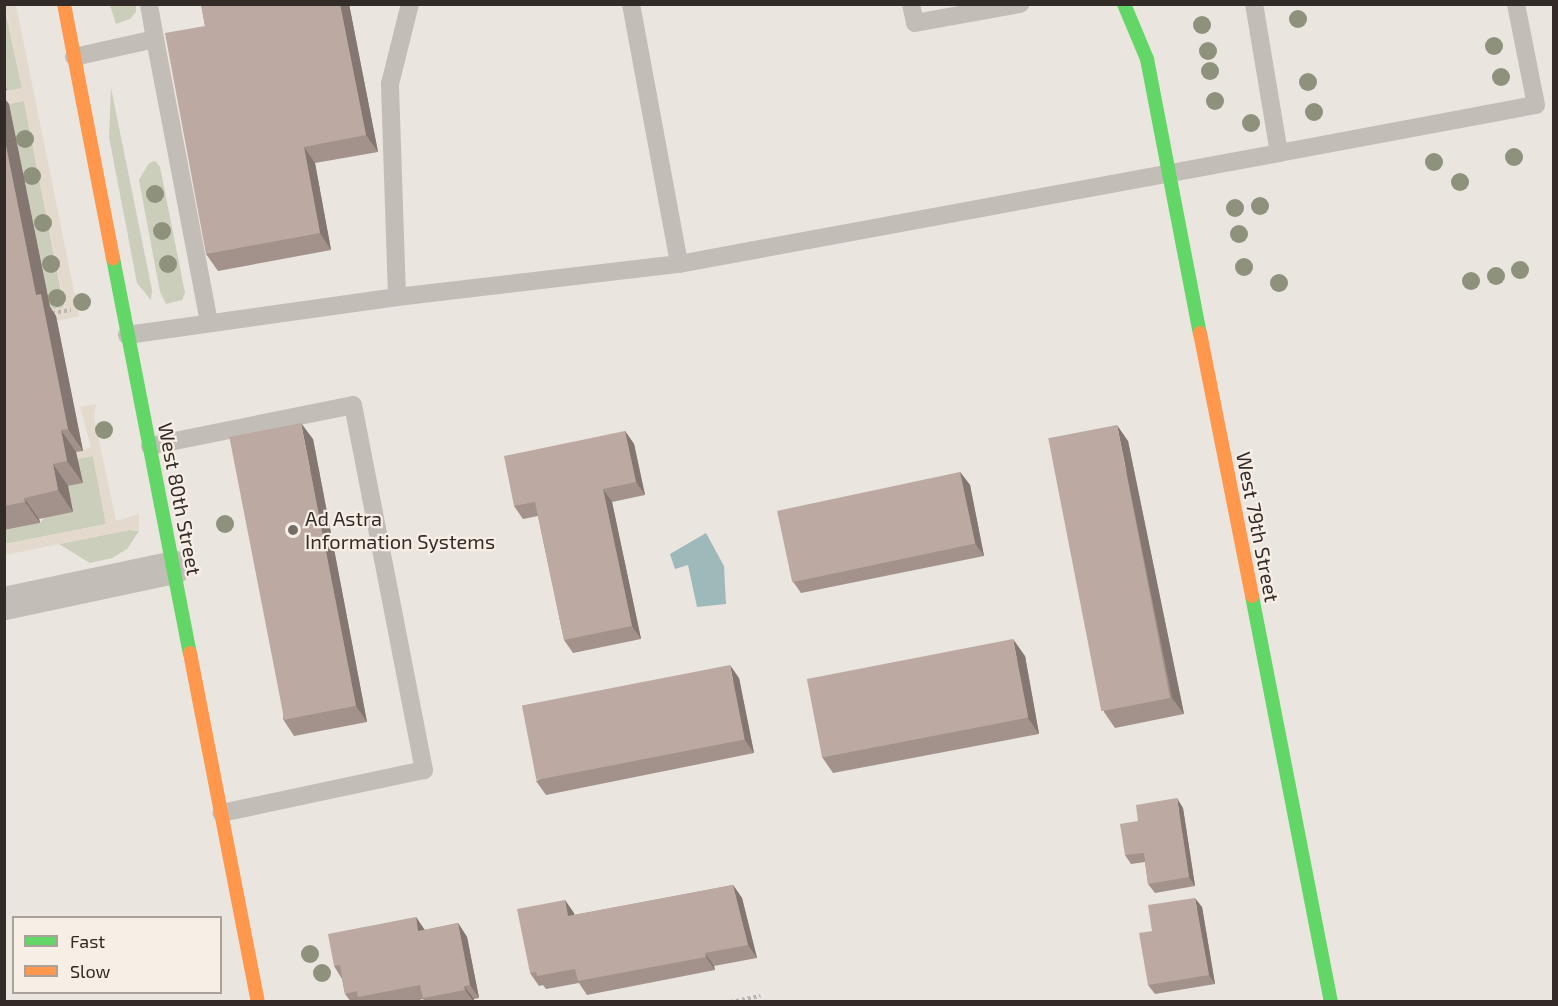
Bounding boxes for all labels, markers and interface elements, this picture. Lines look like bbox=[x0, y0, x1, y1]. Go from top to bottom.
street label: West 80th Street bbox=[153, 421, 207, 577]
street label: West 79th Street bbox=[1232, 450, 1284, 604]
place label: Ad Astra Information Systems bbox=[305, 506, 495, 553]
marker: Ad Astra Information Systems bbox=[286, 523, 300, 537]
legend bbox=[12, 916, 222, 994]
text: Fast bbox=[70, 930, 105, 952]
text: Slow bbox=[70, 960, 110, 982]

